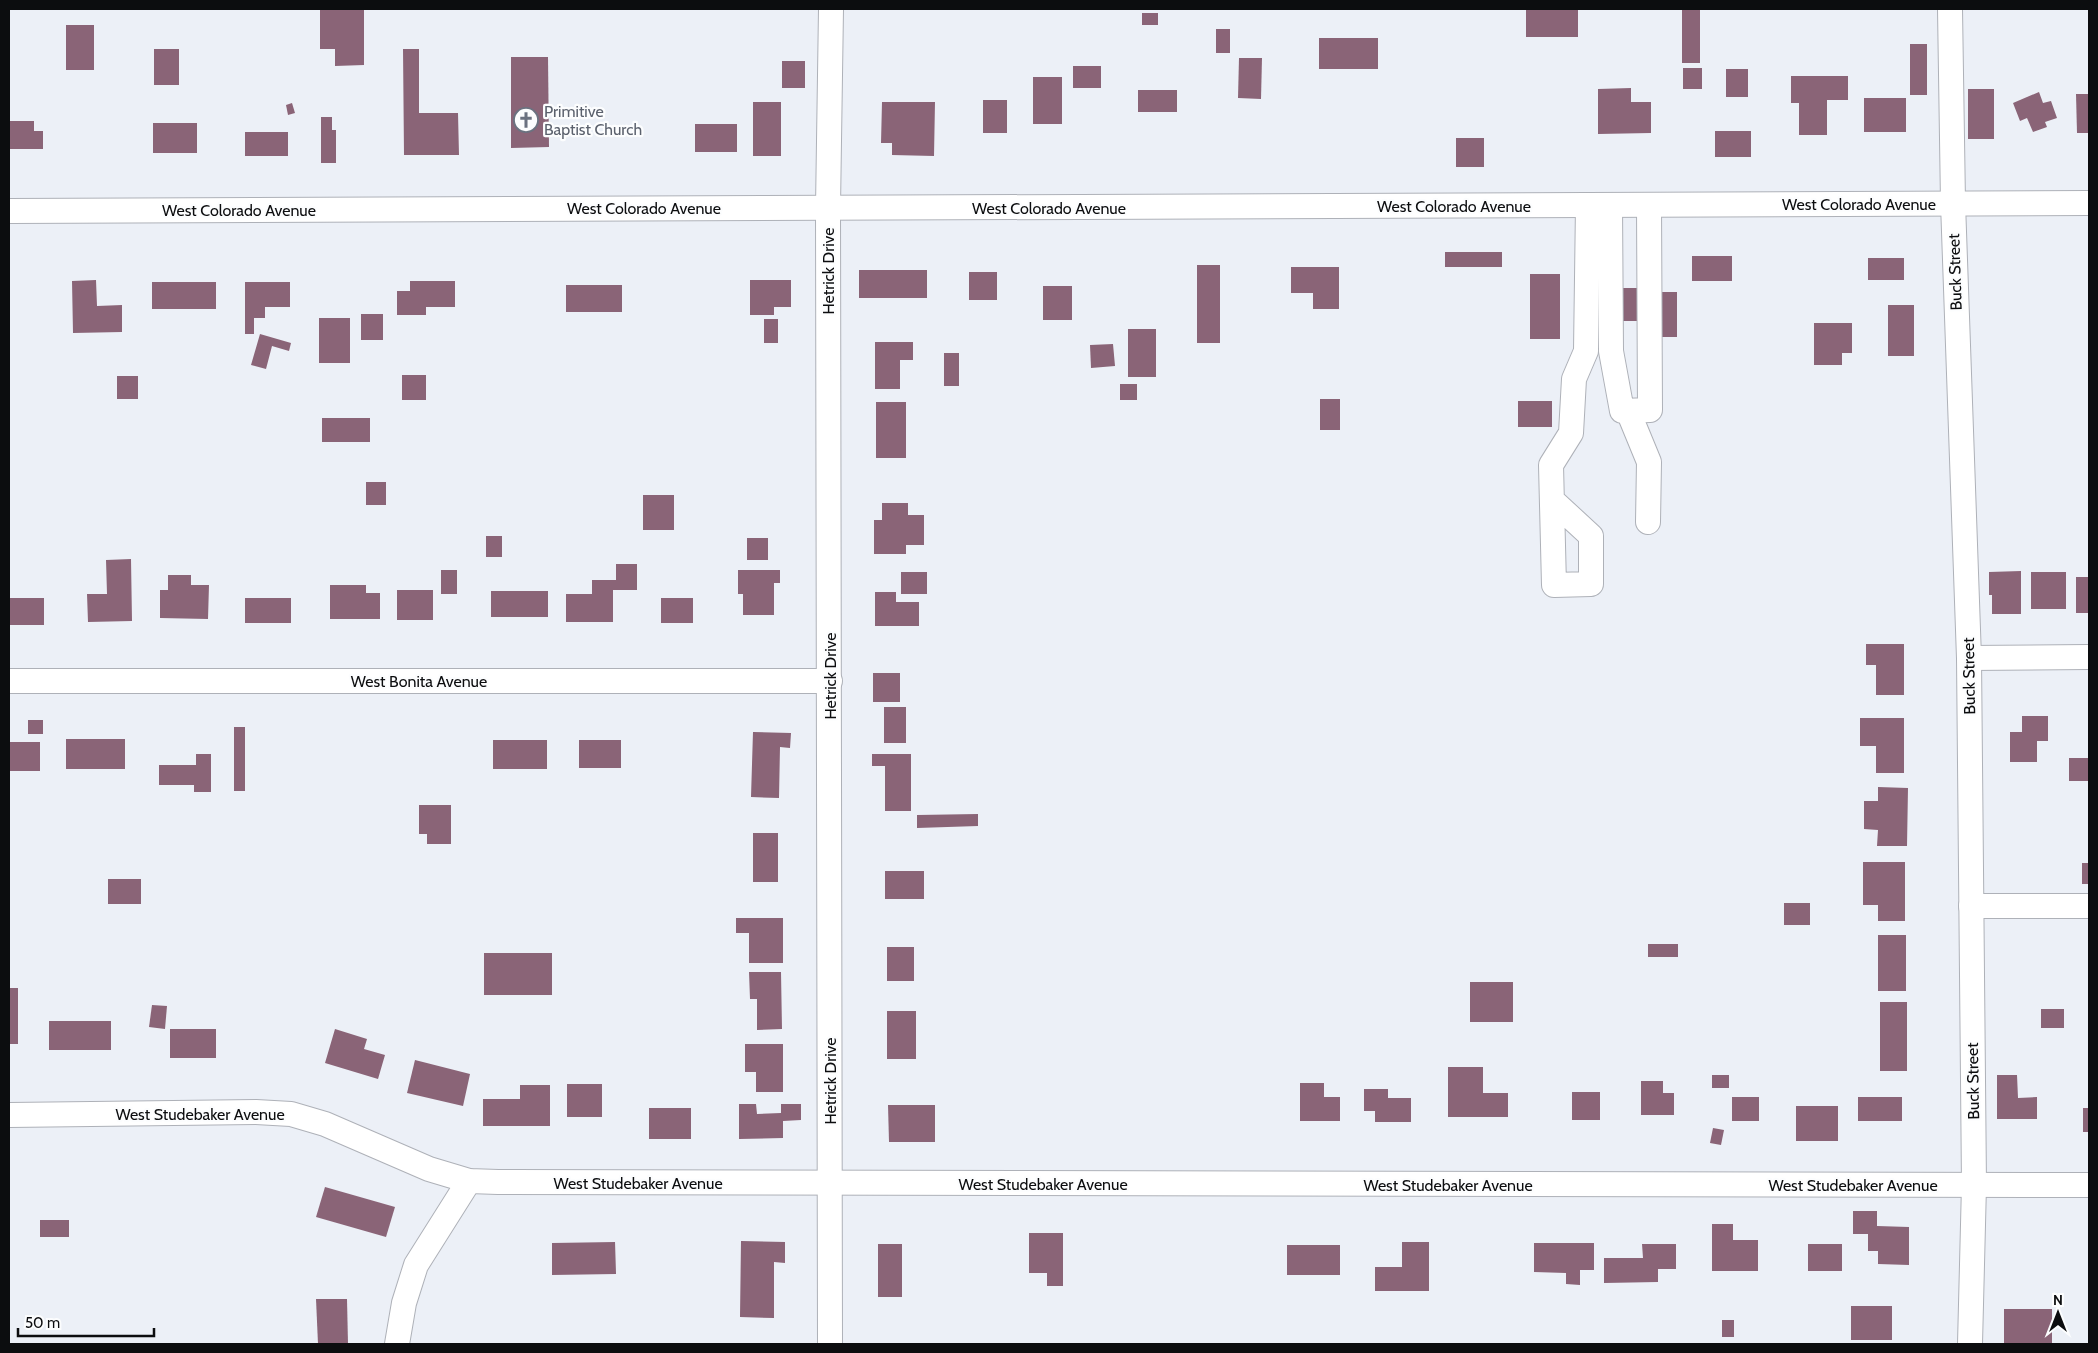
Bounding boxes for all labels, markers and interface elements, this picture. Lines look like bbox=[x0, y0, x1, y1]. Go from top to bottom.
place label: Primitive Baptist Church bbox=[544, 102, 642, 139]
church icon: Primitive Baptist Church bbox=[513, 107, 539, 133]
street label: West Colorado Avenue bbox=[1782, 195, 1936, 214]
street label: West Colorado Avenue bbox=[1377, 197, 1531, 216]
street label: West Colorado Avenue bbox=[567, 199, 721, 218]
street label: West Colorado Avenue bbox=[972, 199, 1126, 218]
street label: West Colorado Avenue bbox=[162, 201, 316, 220]
street label: Hetrick Drive bbox=[819, 227, 838, 315]
street label: Buck Street bbox=[1944, 233, 1966, 311]
street label: Hetrick Drive bbox=[821, 632, 840, 720]
street label: Buck Street bbox=[1959, 637, 1979, 715]
street label: West Bonita Avenue bbox=[351, 672, 487, 691]
street label: Hetrick Drive bbox=[821, 1037, 840, 1125]
street label: Buck Street bbox=[1963, 1042, 1983, 1120]
street label: West Studebaker Avenue bbox=[115, 1105, 285, 1124]
street label: West Studebaker Avenue bbox=[553, 1174, 723, 1193]
street label: West Studebaker Avenue bbox=[958, 1175, 1128, 1194]
street label: West Studebaker Avenue bbox=[1363, 1176, 1533, 1195]
street label: West Studebaker Avenue bbox=[1768, 1176, 1938, 1195]
north arrow bbox=[2033, 1288, 2083, 1338]
text: N bbox=[2053, 1291, 2063, 1309]
scale bar bbox=[18, 1306, 154, 1338]
text: 50 m bbox=[25, 1314, 60, 1332]

